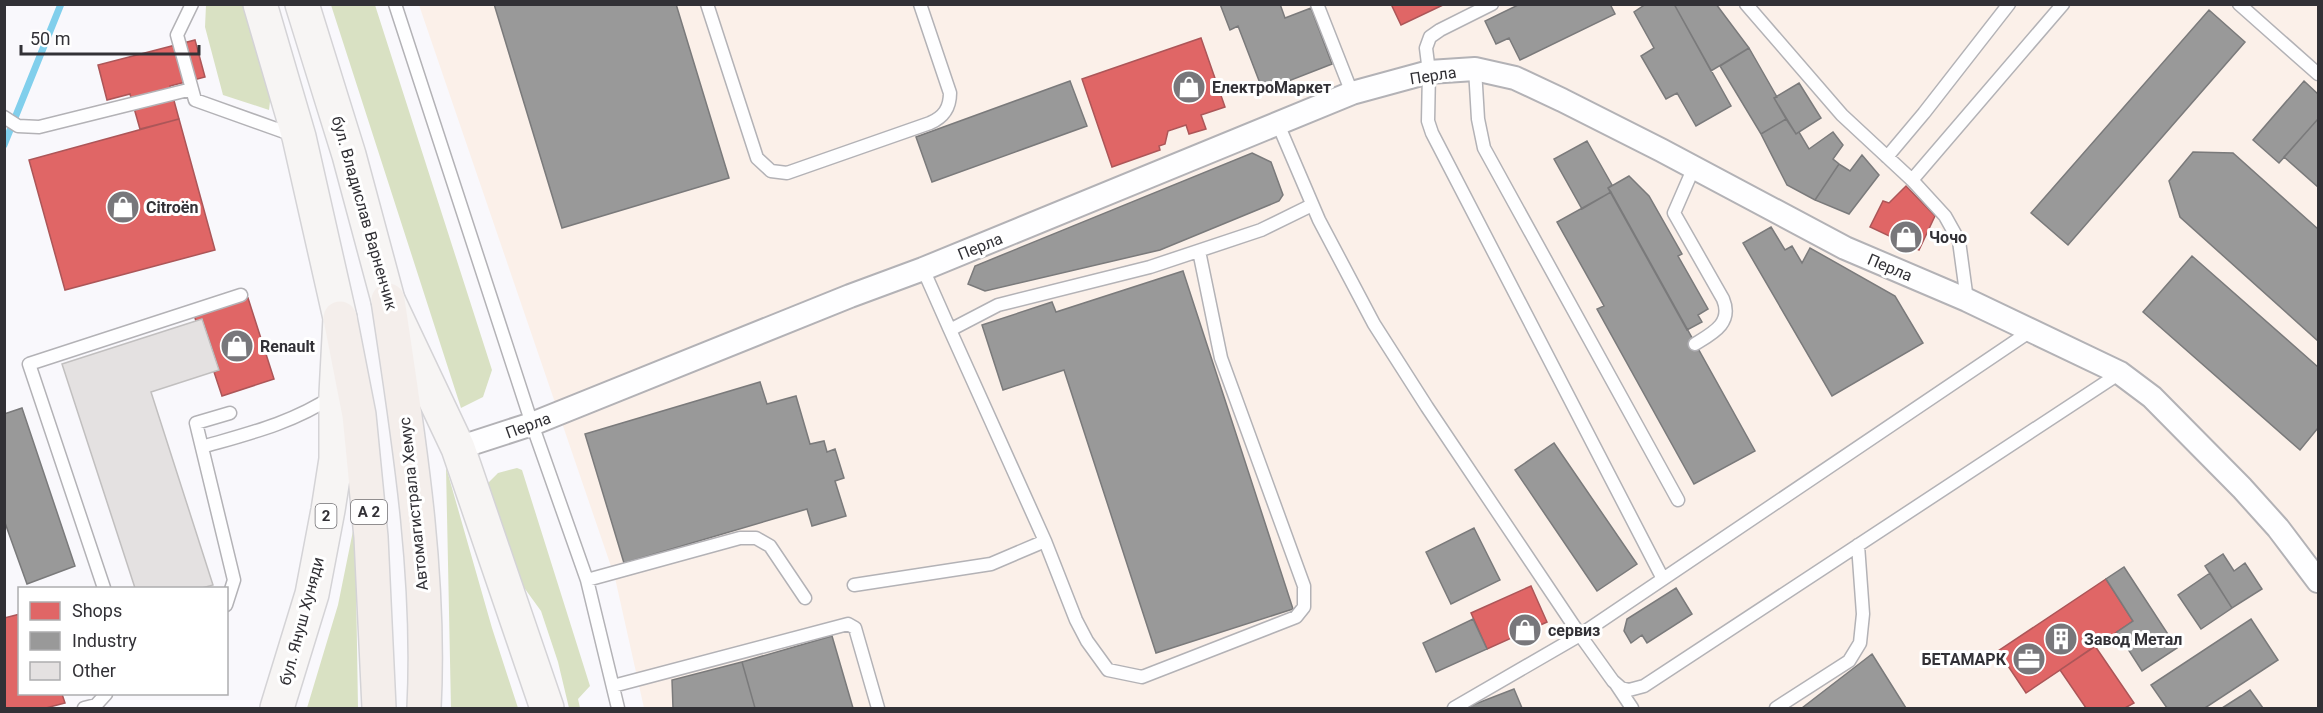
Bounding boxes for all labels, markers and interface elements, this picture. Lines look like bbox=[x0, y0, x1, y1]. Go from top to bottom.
scale bar bbox=[21, 18, 200, 56]
text: 50 m bbox=[30, 28, 70, 49]
street label: Перла bbox=[1409, 62, 1458, 89]
shop icon: ЕлектроМаркет bbox=[1171, 69, 1207, 105]
place label: ЕлектроМаркет bbox=[1212, 78, 1331, 97]
street label: бул. Владислав Варненчик bbox=[328, 114, 401, 313]
shop icon: Citroën bbox=[105, 189, 141, 225]
place label: Citroën bbox=[146, 198, 198, 217]
shop icon: Чочо bbox=[1888, 219, 1924, 255]
place label: Чочо bbox=[1929, 228, 1967, 247]
street label: Перла bbox=[955, 229, 1005, 264]
street label: Перла bbox=[1865, 250, 1915, 285]
shop icon: Renault bbox=[219, 328, 255, 364]
place label: Renault bbox=[260, 337, 316, 356]
street label: Перла bbox=[503, 409, 553, 442]
street label: Автомагистрала Хемус bbox=[395, 416, 432, 592]
road number: A 2 bbox=[351, 500, 387, 524]
road number: 2 bbox=[316, 504, 336, 528]
street label: бул. Януш Хуняди bbox=[275, 555, 328, 687]
legend bbox=[18, 587, 228, 695]
text: Shops bbox=[72, 600, 122, 621]
shop icon: сервиз bbox=[1507, 612, 1543, 648]
place label: сервиз bbox=[1548, 621, 1600, 640]
building icon: Завод Метал bbox=[2043, 621, 2079, 657]
text: Industry bbox=[72, 630, 137, 651]
place label: Завод Метал bbox=[2084, 630, 2182, 649]
office icon: БЕТАМАРК bbox=[2011, 641, 2047, 677]
place label: БЕТАМАРК bbox=[1921, 650, 2007, 669]
text: Other bbox=[72, 660, 116, 681]

